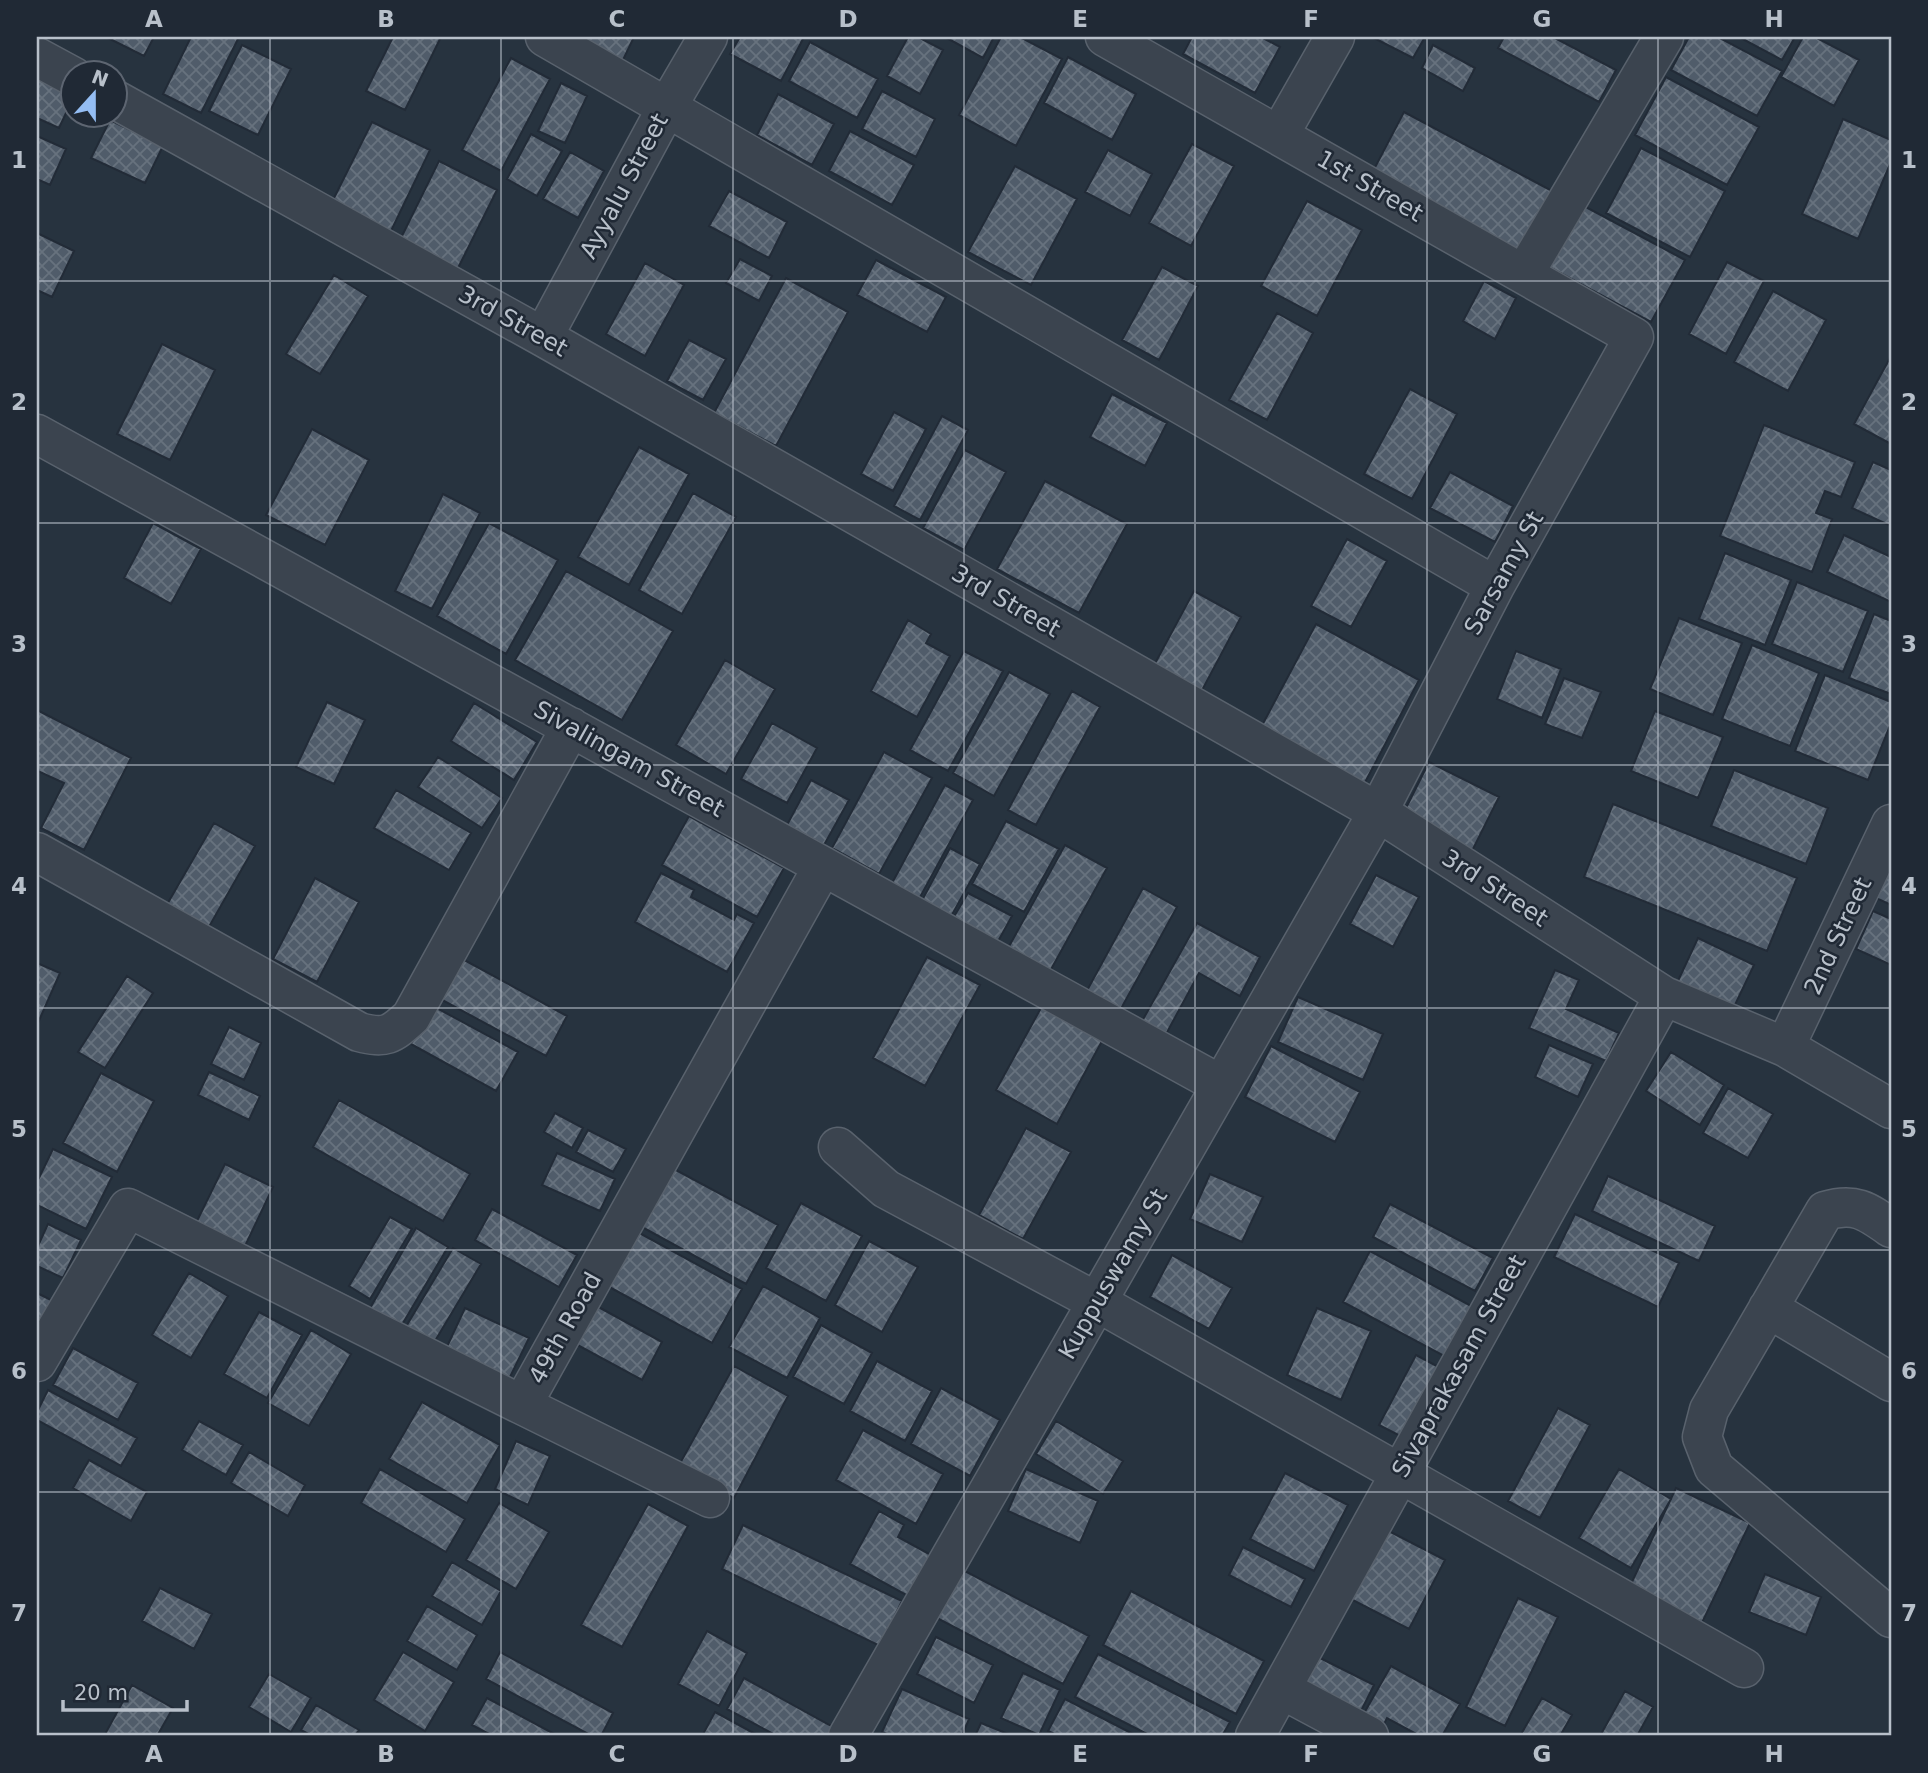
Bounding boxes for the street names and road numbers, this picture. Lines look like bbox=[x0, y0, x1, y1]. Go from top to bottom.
street label: Ayyalu Street bbox=[574, 109, 674, 263]
street label: 1st Street bbox=[1312, 144, 1428, 228]
street label: 3rd Street bbox=[454, 280, 572, 362]
street label: Sarsamy St bbox=[1459, 506, 1549, 640]
street label: 3rd Street bbox=[947, 559, 1065, 643]
street label: Sivalingam Street bbox=[529, 695, 729, 823]
street label: 3rd Street bbox=[1437, 843, 1553, 933]
street label: 2nd Street bbox=[1799, 873, 1877, 999]
street label: Kuppuswamy St bbox=[1053, 1184, 1173, 1364]
street label: Sivaprakasam Street bbox=[1386, 1250, 1532, 1482]
street label: 49th Road bbox=[523, 1267, 607, 1389]

